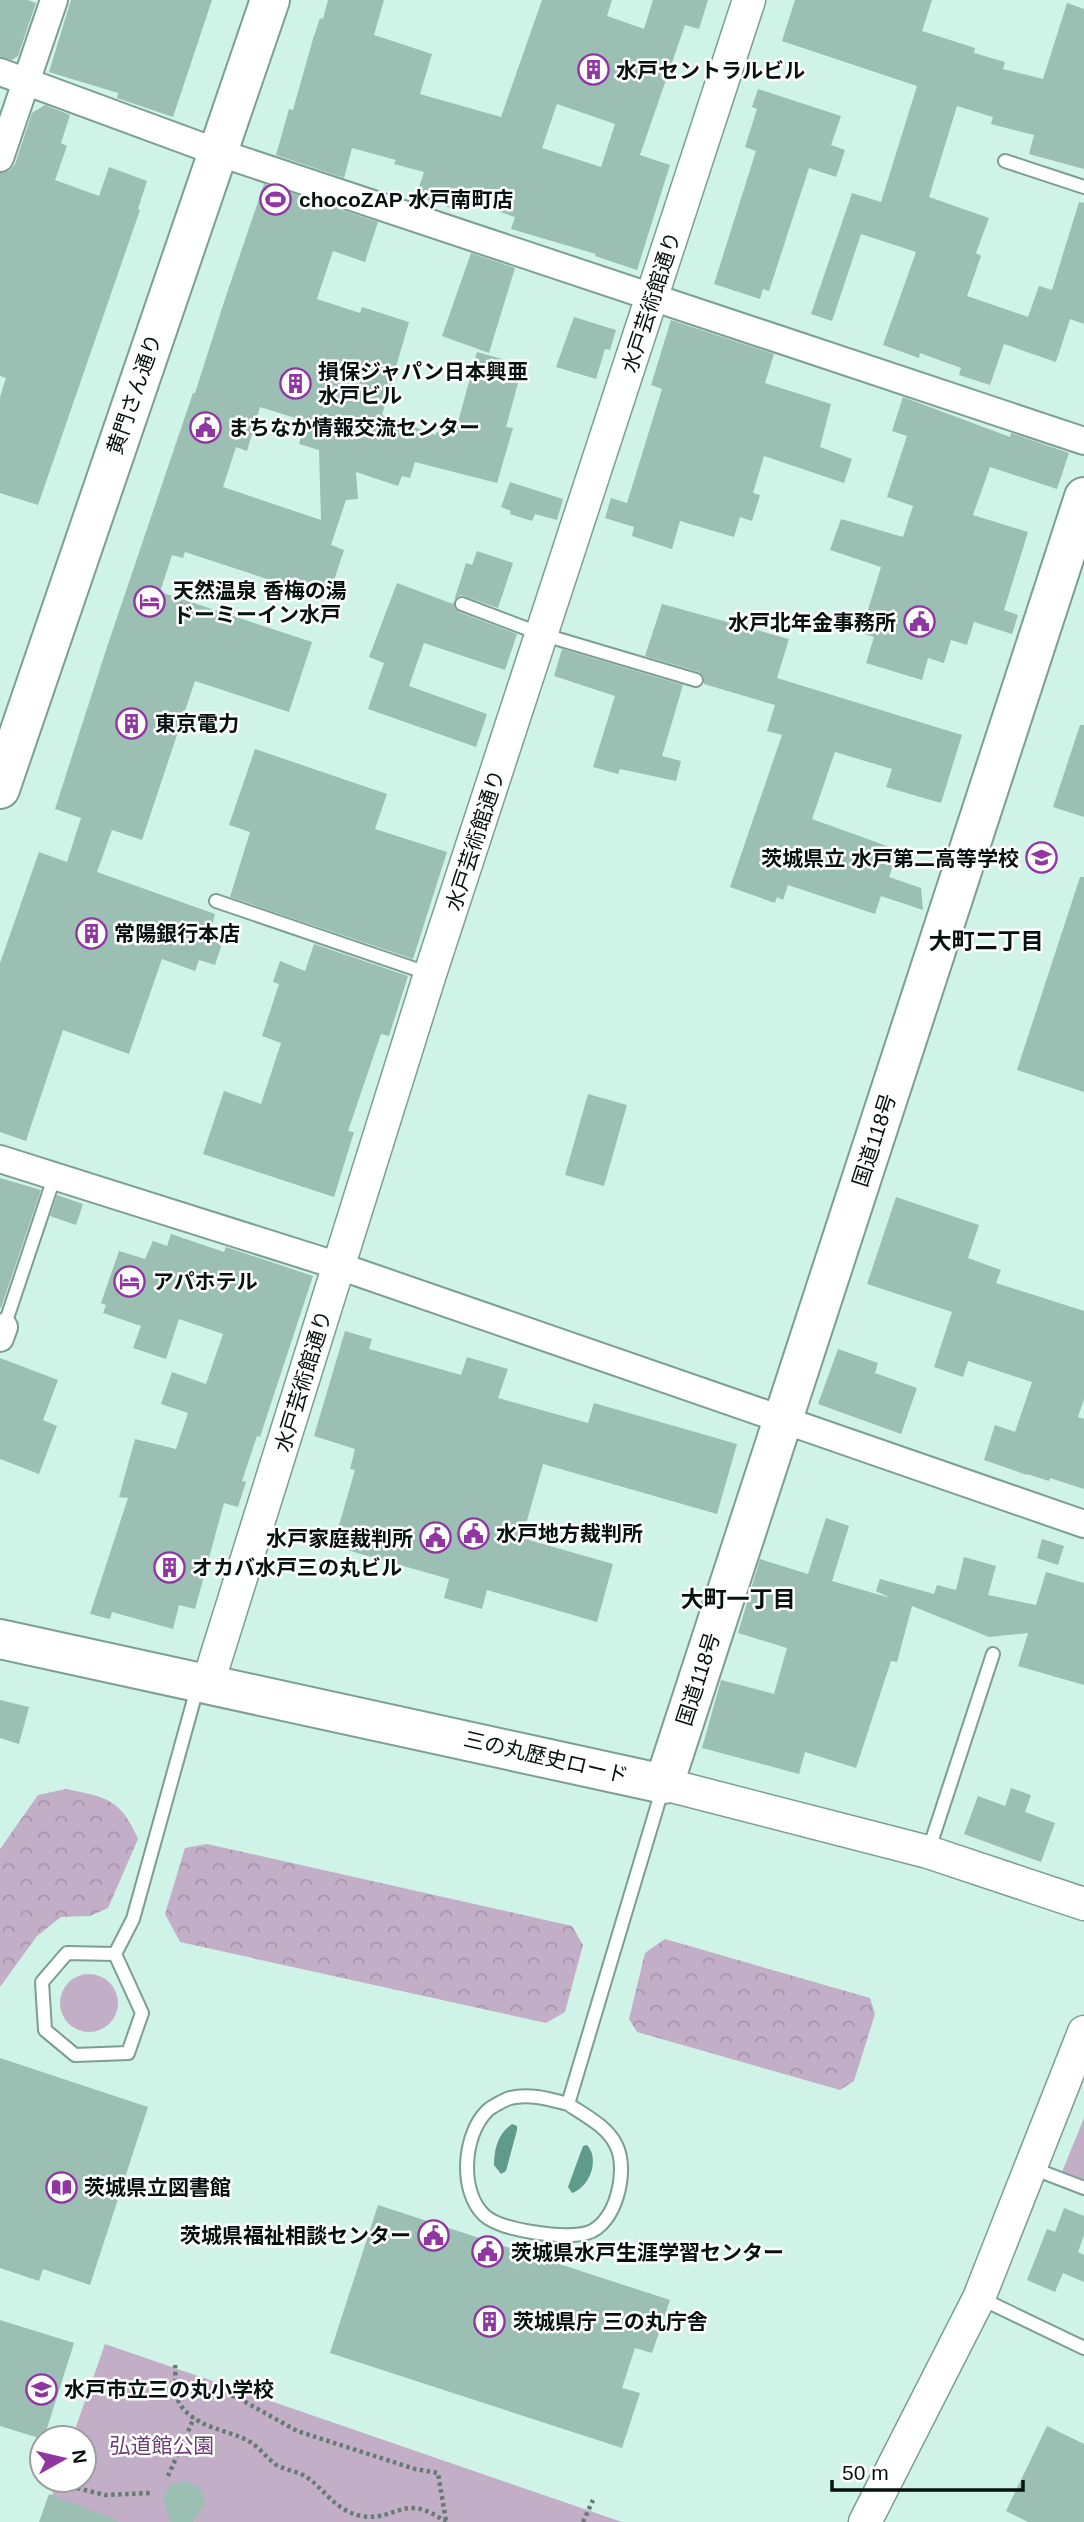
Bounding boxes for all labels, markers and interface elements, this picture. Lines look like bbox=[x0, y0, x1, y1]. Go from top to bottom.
building icon: 水戸セントラルビル bbox=[576, 53, 610, 87]
place label: 水戸セントラルビル bbox=[616, 59, 805, 82]
sports icon: chocoZAP 水戸南町店 bbox=[259, 182, 293, 216]
place label: chocoZAP 水戸南町店 bbox=[299, 188, 513, 211]
street label: 水戸芸術館通り bbox=[617, 229, 685, 375]
street label: 黄門さん通り bbox=[103, 331, 165, 457]
place label: 損保ジャパン日本興亜 水戸ビル bbox=[318, 360, 528, 407]
building icon: 損保ジャパン日本興亜 水戸ビル bbox=[278, 366, 312, 400]
public building icon: まちなか情報交流センター bbox=[188, 410, 222, 444]
place label: まちなか情報交流センター bbox=[228, 416, 480, 439]
place label: 天然温泉 香梅の湯 ドーミーイン水戸 bbox=[173, 579, 347, 626]
hotel icon: 天然温泉 香梅の湯 ドーミーイン水戸 bbox=[133, 585, 167, 619]
public building icon: 水戸北年金事務所 bbox=[902, 605, 936, 639]
place label: 水戸北年金事務所 bbox=[728, 611, 896, 634]
building icon: 東京電力 bbox=[115, 706, 149, 740]
place label: 東京電力 bbox=[155, 712, 239, 735]
street label: 水戸芸術館通り bbox=[441, 767, 509, 913]
school or university icon: 茨城県立 水戸第二高等学校 bbox=[1025, 841, 1059, 875]
place label: 茨城県立 水戸第二高等学校 bbox=[761, 847, 1019, 870]
building icon: 常陽銀行本店 bbox=[74, 916, 108, 950]
place label: 常陽銀行本店 bbox=[114, 922, 240, 945]
district label: 大町二丁目 bbox=[929, 928, 1044, 954]
street label: 国道118号 bbox=[848, 1091, 900, 1189]
hotel icon: アパホテル bbox=[113, 1264, 147, 1298]
place label: アパホテル bbox=[153, 1270, 258, 1293]
street label: 水戸芸術館通り bbox=[271, 1307, 335, 1455]
public building icon: 水戸地方裁判所 bbox=[456, 1516, 490, 1550]
public building icon: 水戸家庭裁判所 bbox=[419, 1521, 453, 1555]
place label: 水戸地方裁判所 bbox=[496, 1522, 643, 1545]
place label: 水戸家庭裁判所 bbox=[266, 1527, 413, 1550]
building icon: オカバ水戸三の丸ビル bbox=[152, 1550, 186, 1584]
place label: オカバ水戸三の丸ビル bbox=[192, 1556, 402, 1579]
district label: 大町一丁目 bbox=[681, 1586, 796, 1612]
street label: 国道118号 bbox=[672, 1630, 724, 1728]
street label: 三の丸歴史ロード bbox=[462, 1727, 630, 1787]
library icon: 茨城県立図書館 bbox=[44, 2170, 78, 2204]
place label: 茨城県立図書館 bbox=[84, 2176, 231, 2199]
public building icon: 茨城県福祉相談センター bbox=[417, 2218, 451, 2252]
place label: 茨城県福祉相談センター bbox=[180, 2224, 411, 2247]
public building icon: 茨城県水戸生涯学習センター bbox=[471, 2235, 505, 2269]
place label: 茨城県水戸生涯学習センター bbox=[511, 2241, 784, 2264]
building icon: 茨城県庁 三の丸庁舎 bbox=[473, 2304, 507, 2338]
place label: 茨城県庁 三の丸庁舎 bbox=[513, 2310, 708, 2333]
school or university icon: 水戸市立三の丸小学校 bbox=[24, 2372, 58, 2406]
place label: 水戸市立三の丸小学校 bbox=[64, 2378, 274, 2401]
north arrow bbox=[28, 2424, 98, 2494]
park label: 弘道館公園 bbox=[110, 2434, 215, 2457]
text: N bbox=[68, 2448, 91, 2465]
scale bar bbox=[832, 2448, 1023, 2492]
text: 50 m bbox=[842, 2461, 889, 2484]

